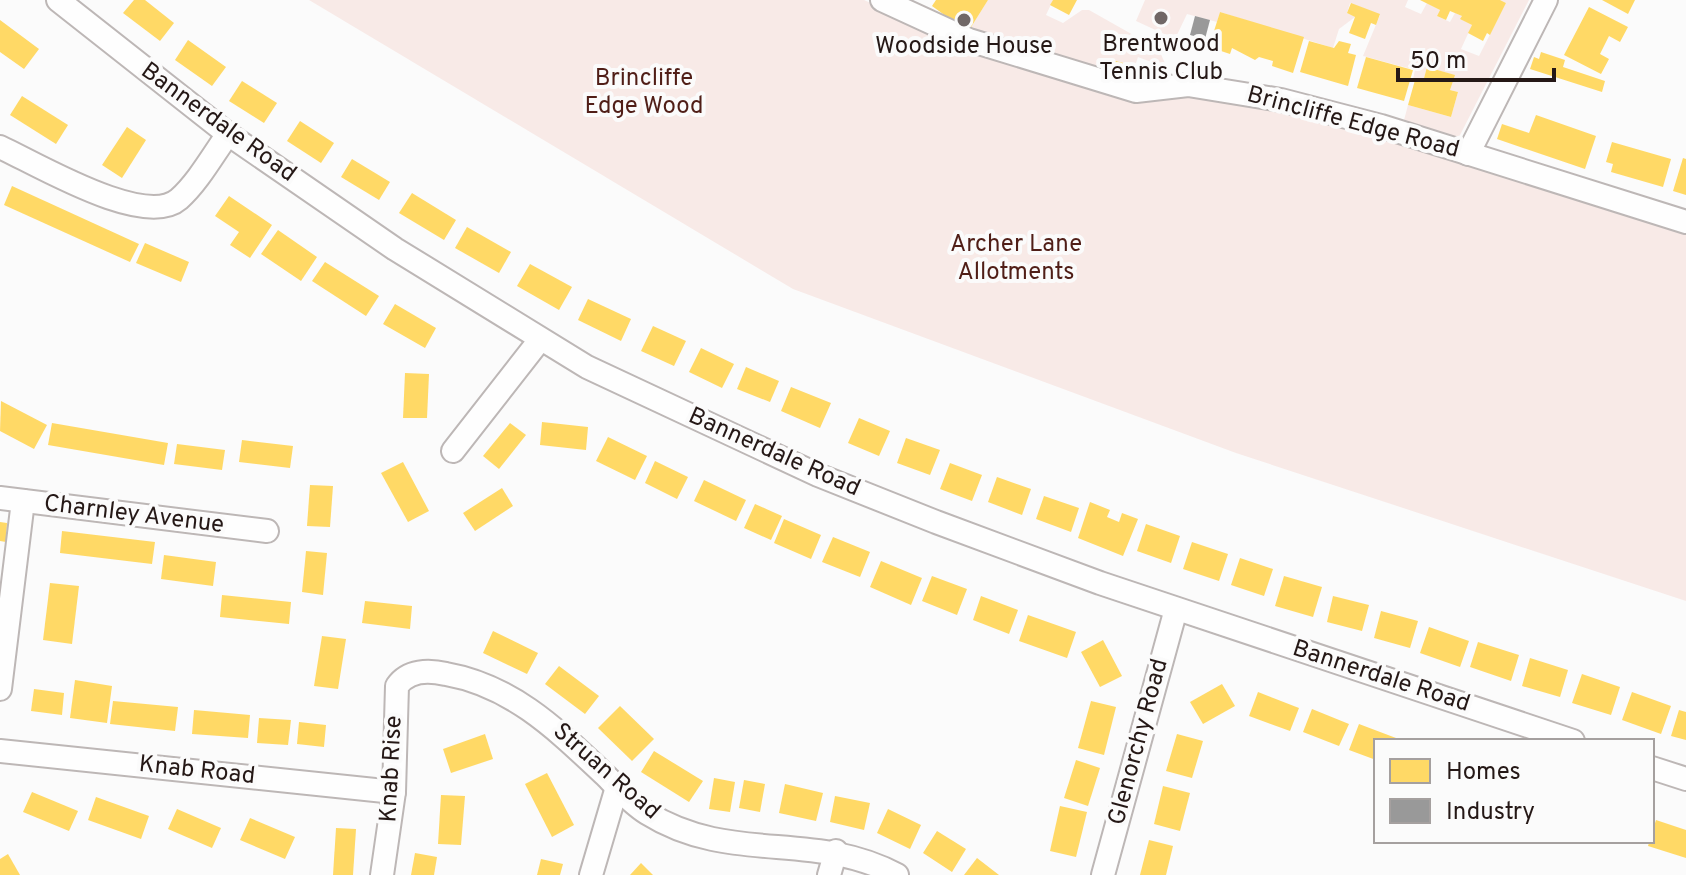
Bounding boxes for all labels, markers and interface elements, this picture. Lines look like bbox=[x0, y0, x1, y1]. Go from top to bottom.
marker: Brentwood Tennis Club bbox=[1152, 9, 1170, 27]
marker: Woodside House bbox=[955, 11, 973, 29]
place label: Brentwood Tennis Club bbox=[1099, 30, 1223, 88]
place label: Woodside House bbox=[875, 32, 1053, 62]
scale bar bbox=[1398, 32, 1554, 82]
text: 50 m bbox=[1410, 47, 1466, 77]
street label: Bannerdale Road bbox=[134, 56, 302, 190]
park label: Brincliffe Edge Wood bbox=[584, 64, 704, 122]
street label: Brincliffe Edge Road bbox=[1244, 80, 1462, 166]
park label: Archer Lane Allotments bbox=[950, 230, 1082, 288]
street label: Bannerdale Road bbox=[683, 402, 865, 504]
street label: Charnley Avenue bbox=[42, 489, 226, 541]
street label: Bannerdale Road bbox=[1288, 634, 1474, 720]
street label: Glenorchy Road bbox=[1102, 655, 1176, 829]
street label: Knab Rise bbox=[374, 715, 410, 823]
street label: Struan Road bbox=[546, 717, 666, 827]
legend bbox=[1374, 739, 1654, 843]
street label: Knab Road bbox=[137, 750, 257, 792]
text: Homes bbox=[1446, 758, 1521, 788]
text: Industry bbox=[1446, 798, 1535, 828]

